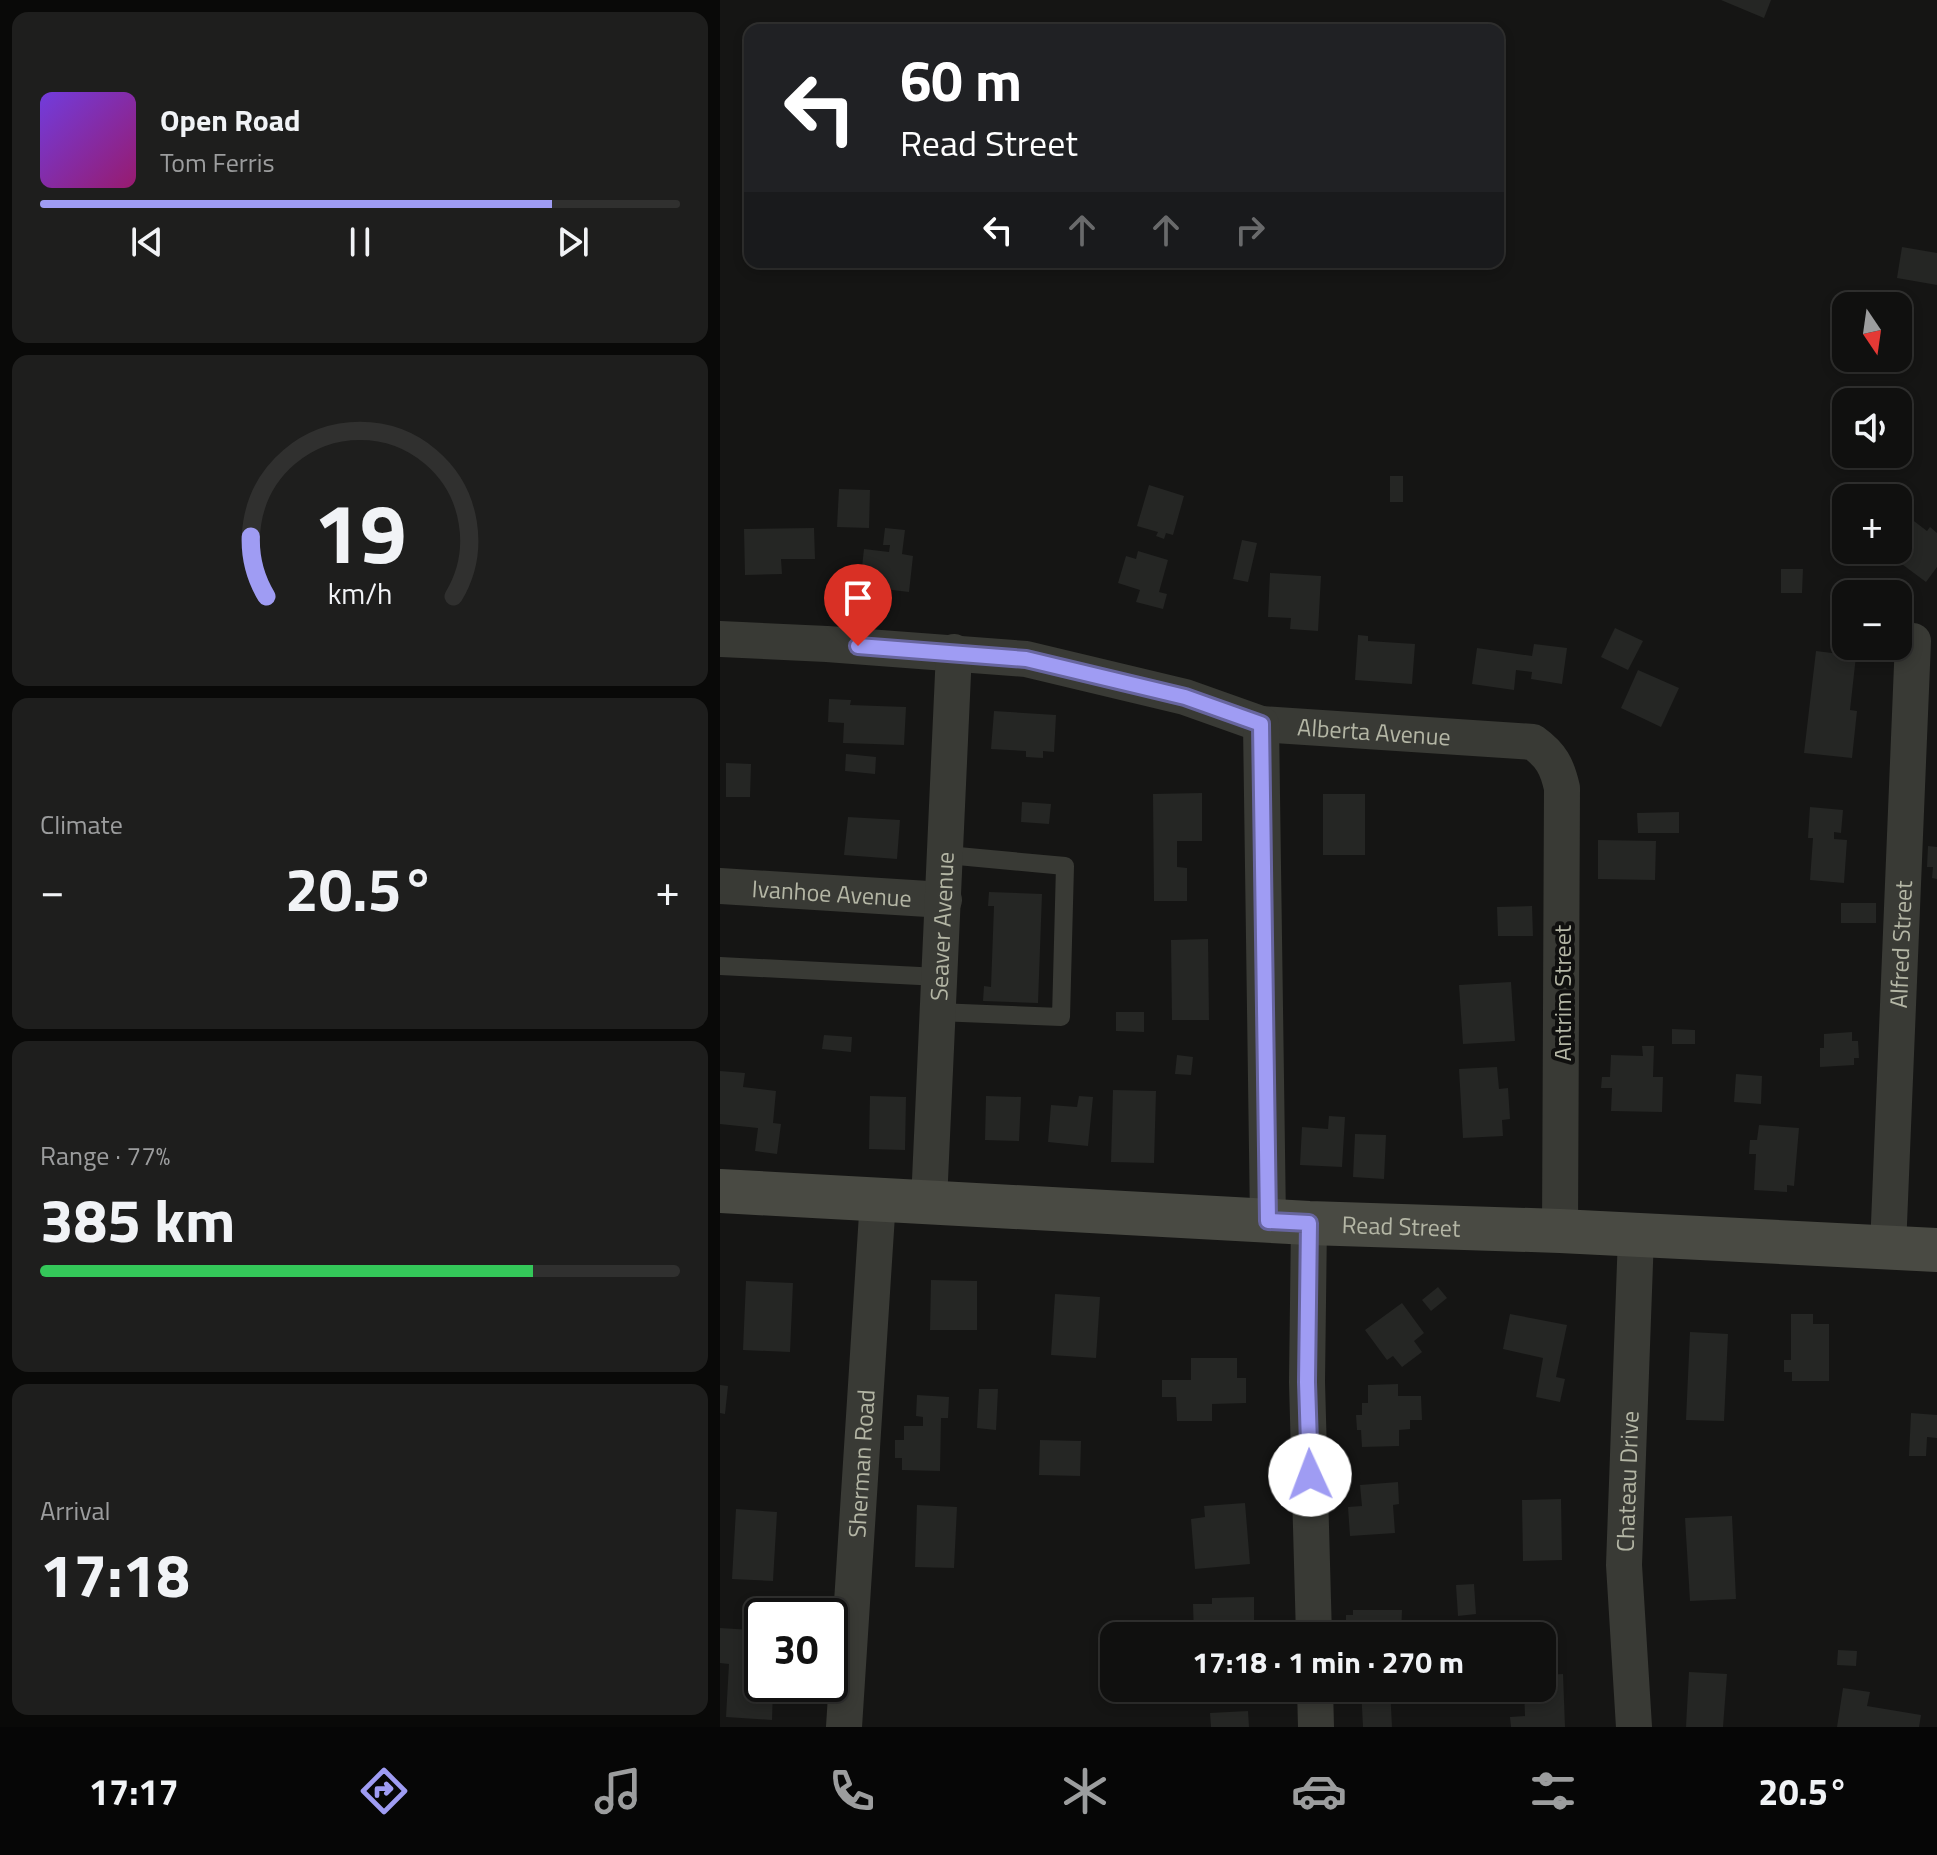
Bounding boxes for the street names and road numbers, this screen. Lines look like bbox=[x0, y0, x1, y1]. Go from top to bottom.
street label: Alberta Avenue bbox=[1296, 708, 1452, 755]
street label: Seaver Avenue bbox=[920, 851, 963, 1002]
street label: Ivanhoe Avenue bbox=[751, 870, 913, 916]
street label: Alfred Street bbox=[1880, 879, 1921, 1009]
street label: Antrim Street bbox=[1544, 924, 1580, 1061]
street label: Read Street bbox=[1341, 1206, 1462, 1246]
street label: Sherman Road bbox=[838, 1388, 884, 1539]
street label: Chateau Drive bbox=[1606, 1410, 1648, 1553]

